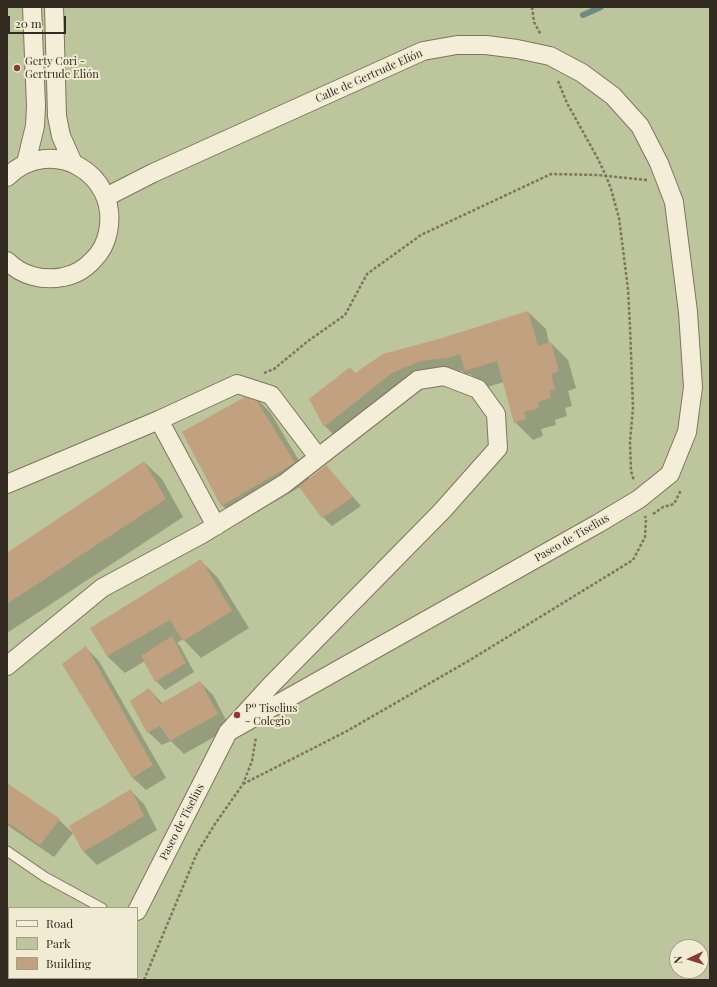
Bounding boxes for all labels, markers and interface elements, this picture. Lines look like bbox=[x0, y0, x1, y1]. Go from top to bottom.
scale bar bbox=[10, 8, 68, 34]
text: 20 m bbox=[15, 15, 42, 31]
street label: Calle de Gertrude Elión bbox=[313, 46, 425, 106]
place label: Gerty Cori - Gertrude Elión bbox=[25, 55, 99, 81]
marker: Gerty Cori - Gertrude Elión bbox=[12, 63, 22, 73]
street label: Paseo de Tiselius bbox=[532, 511, 612, 565]
place label: Pº Tiselius - Colegio bbox=[245, 702, 297, 728]
marker: Pº Tiselius - Colegio bbox=[232, 710, 242, 720]
street label: Paseo de Tiselius bbox=[157, 782, 207, 862]
legend bbox=[8, 907, 138, 979]
text: Road bbox=[46, 915, 73, 931]
text: Park bbox=[46, 935, 71, 951]
north arrow bbox=[669, 939, 709, 979]
text: Building bbox=[46, 955, 91, 971]
text: N bbox=[670, 955, 685, 964]

